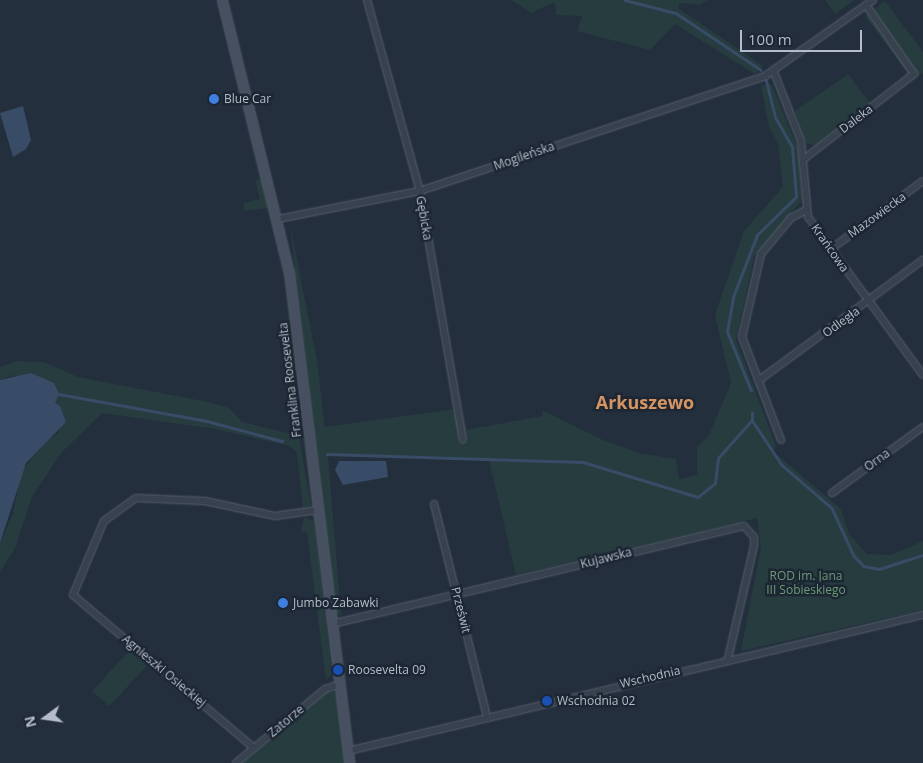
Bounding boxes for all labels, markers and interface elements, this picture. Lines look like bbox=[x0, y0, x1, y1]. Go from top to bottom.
scale bar bbox=[743, 20, 866, 52]
text: 100 m bbox=[748, 29, 792, 49]
place label: Blue Car bbox=[224, 92, 271, 106]
marker: Blue Car bbox=[208, 93, 220, 105]
street label: Daleka bbox=[836, 102, 876, 136]
street label: Mogileńska bbox=[492, 139, 556, 173]
street label: Mazowiecka bbox=[845, 189, 909, 241]
street label: Gębicka bbox=[413, 195, 435, 241]
street label: Krańcowa bbox=[808, 221, 852, 275]
street label: Odległa bbox=[820, 304, 862, 340]
street label: Franklina Roosevelta bbox=[276, 322, 304, 438]
district label: Arkuszewo bbox=[596, 391, 694, 413]
street label: Orna bbox=[861, 446, 893, 474]
street label: Kujawska bbox=[579, 545, 633, 571]
park label: ROD im. Jana III Sobieskiego bbox=[766, 569, 846, 597]
street label: Prześwit bbox=[448, 586, 474, 634]
place label: Jumbo Zabawki bbox=[293, 596, 379, 610]
marker: Jumbo Zabawki bbox=[277, 597, 289, 609]
street label: Agnieszki Osieckiej bbox=[119, 632, 209, 710]
place label: Roosevelta 09 bbox=[348, 663, 426, 677]
street label: Wschodnia bbox=[618, 663, 682, 691]
marker: Roosevelta 09 bbox=[332, 664, 344, 676]
north arrow bbox=[20, 693, 70, 743]
place label: Wschodnia 02 bbox=[557, 694, 635, 708]
marker: Wschodnia 02 bbox=[541, 695, 553, 707]
street label: Zatorze bbox=[265, 702, 307, 740]
text: N bbox=[19, 714, 41, 730]

